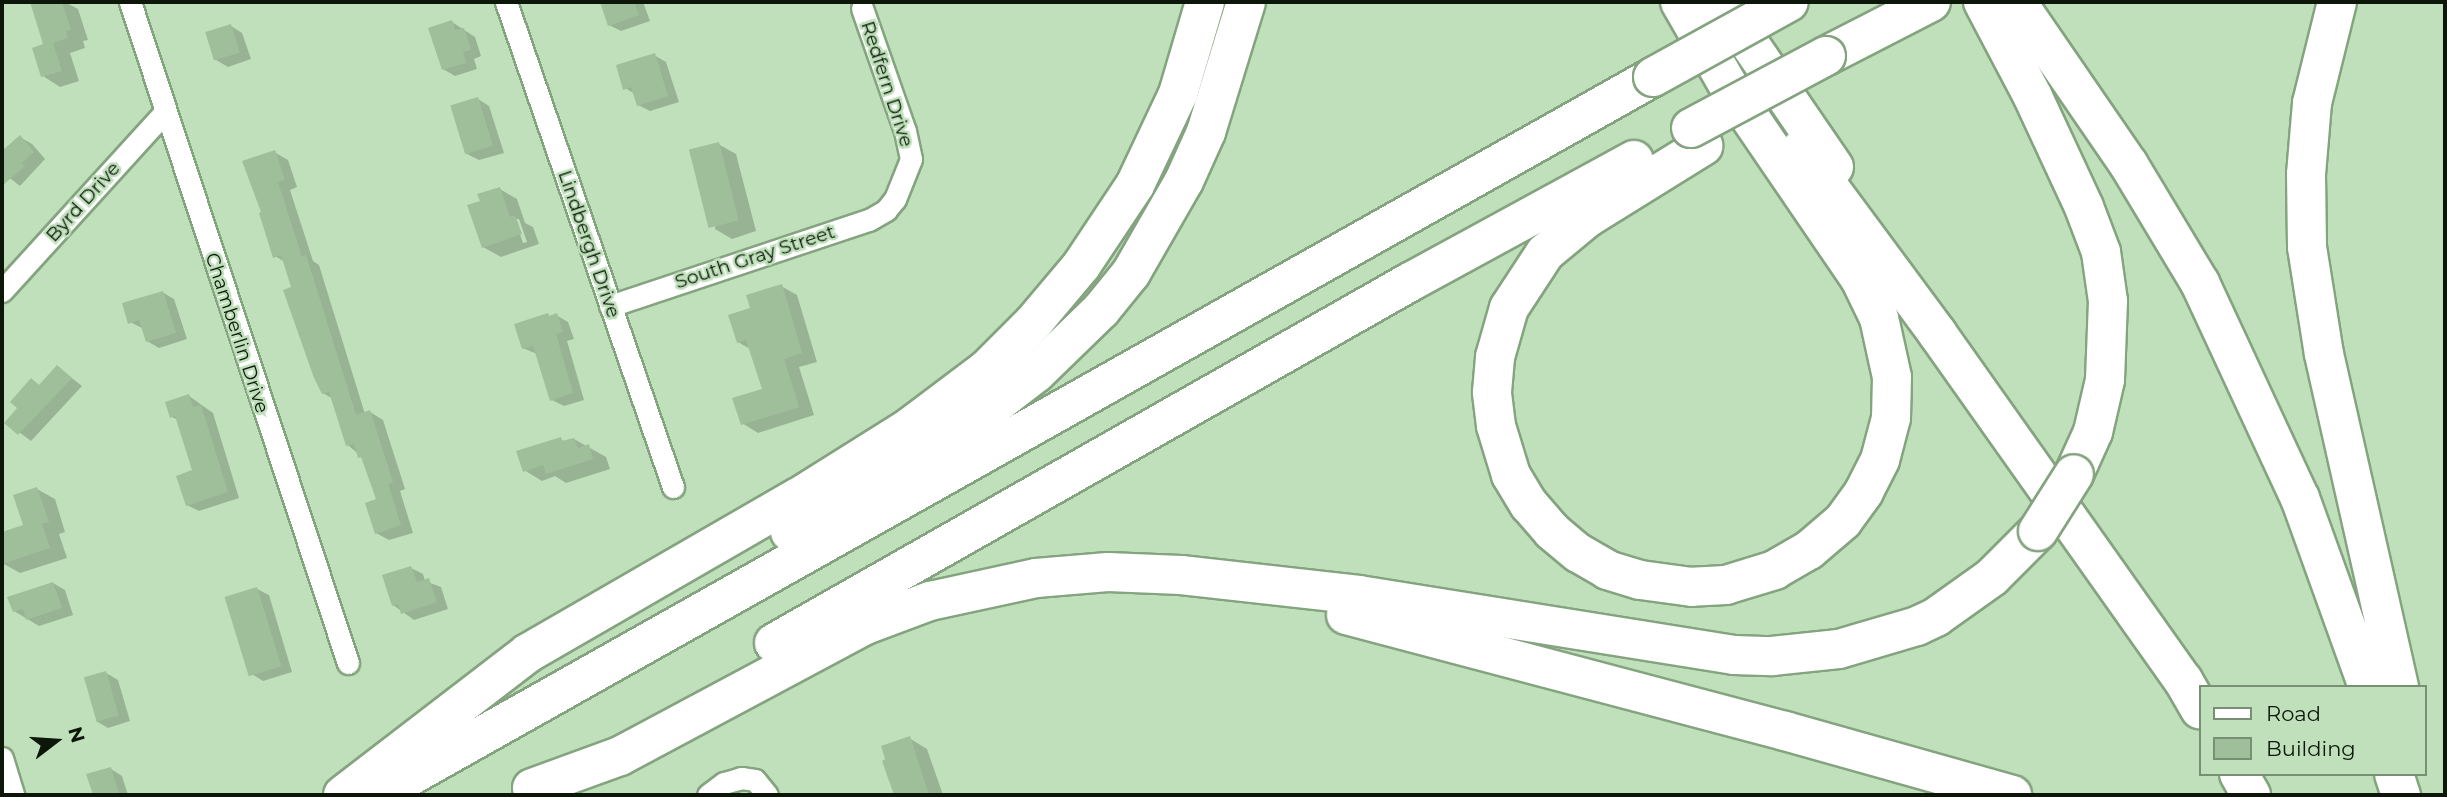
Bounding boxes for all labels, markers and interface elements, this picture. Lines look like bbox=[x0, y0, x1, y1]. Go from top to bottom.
street label: Redfern Drive bbox=[856, 18, 918, 150]
street label: Byrd Drive bbox=[41, 157, 125, 247]
street label: Lindbergh Drive bbox=[553, 167, 625, 321]
street label: South Gray Street bbox=[672, 220, 838, 294]
street label: Chamberlin Drive bbox=[200, 250, 274, 416]
legend bbox=[2198, 685, 2426, 776]
text: Road bbox=[2266, 701, 2321, 726]
north arrow bbox=[21, 706, 91, 776]
text: N bbox=[63, 724, 90, 745]
text: Building bbox=[2266, 736, 2356, 761]

